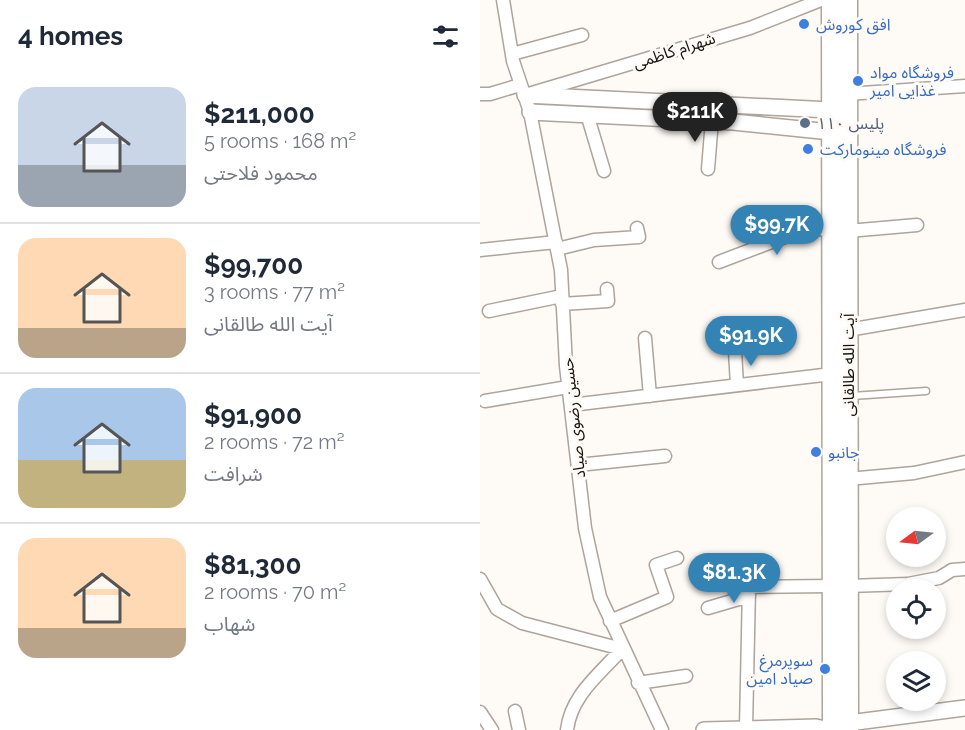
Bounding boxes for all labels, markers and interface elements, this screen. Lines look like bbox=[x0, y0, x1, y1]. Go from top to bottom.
place label: افق کوروش bbox=[816, 15, 890, 35]
marker: افق کوروش bbox=[797, 17, 811, 31]
icon: filters bbox=[429, 20, 462, 53]
text: 4 homes bbox=[18, 21, 123, 51]
street label: شهرام کاظمی bbox=[631, 28, 719, 76]
place label: فروشگاه مواد غذایی امیر bbox=[869, 63, 954, 100]
marker: فروشگاه مواد غذایی امیر bbox=[851, 74, 865, 88]
pin: $211K bbox=[653, 92, 737, 143]
text: $211,000 bbox=[204, 99, 315, 129]
text: $211K bbox=[666, 99, 724, 123]
icon: home bbox=[66, 111, 138, 183]
place label: پلیس ۱۱۰ bbox=[817, 114, 884, 134]
marker: پلیس ۱۱۰ bbox=[798, 116, 812, 130]
text: 5 rooms · 168 m² bbox=[204, 129, 356, 153]
place label: فروشگاه مینومارکت bbox=[820, 140, 946, 159]
marker: فروشگاه مینومارکت bbox=[801, 142, 815, 156]
text: محمود فلاحتی bbox=[204, 161, 318, 185]
pin: $99.7K bbox=[728, 205, 826, 256]
text: $99.7K bbox=[745, 212, 809, 236]
text: $99,700 bbox=[204, 250, 303, 280]
icon: home bbox=[66, 262, 138, 334]
text: 3 rooms · 77 m² bbox=[204, 280, 345, 304]
text: آیت الله طالقانی bbox=[204, 312, 333, 336]
street label: آیت الله طالقانی bbox=[839, 312, 858, 417]
pin: $91.9K bbox=[702, 316, 800, 367]
text: $91.9K bbox=[719, 323, 783, 347]
street label: حسین رضوی صیاد bbox=[558, 357, 589, 479]
text: $91,900 bbox=[204, 400, 302, 430]
icon: home bbox=[66, 412, 138, 484]
text: 2 rooms · 72 m² bbox=[204, 430, 344, 454]
place label: جانبو bbox=[828, 443, 859, 462]
marker: جانبو bbox=[809, 445, 823, 459]
text: شرافت bbox=[204, 462, 263, 486]
north arrow bbox=[886, 507, 946, 567]
map controls bbox=[886, 507, 946, 711]
text: $81,300 bbox=[204, 550, 302, 580]
pin: $81.3K bbox=[685, 553, 783, 604]
text: $81.3K bbox=[702, 560, 766, 584]
icon: home bbox=[66, 562, 138, 634]
button: locate bbox=[886, 579, 946, 639]
text: 2 rooms · 70 m² bbox=[204, 580, 346, 604]
text: شهاب bbox=[204, 612, 256, 636]
place label: سوپرمرغ صیاد امین bbox=[746, 651, 813, 688]
button: layers bbox=[886, 651, 946, 711]
marker: سوپرمرغ صیاد امین bbox=[818, 662, 832, 676]

